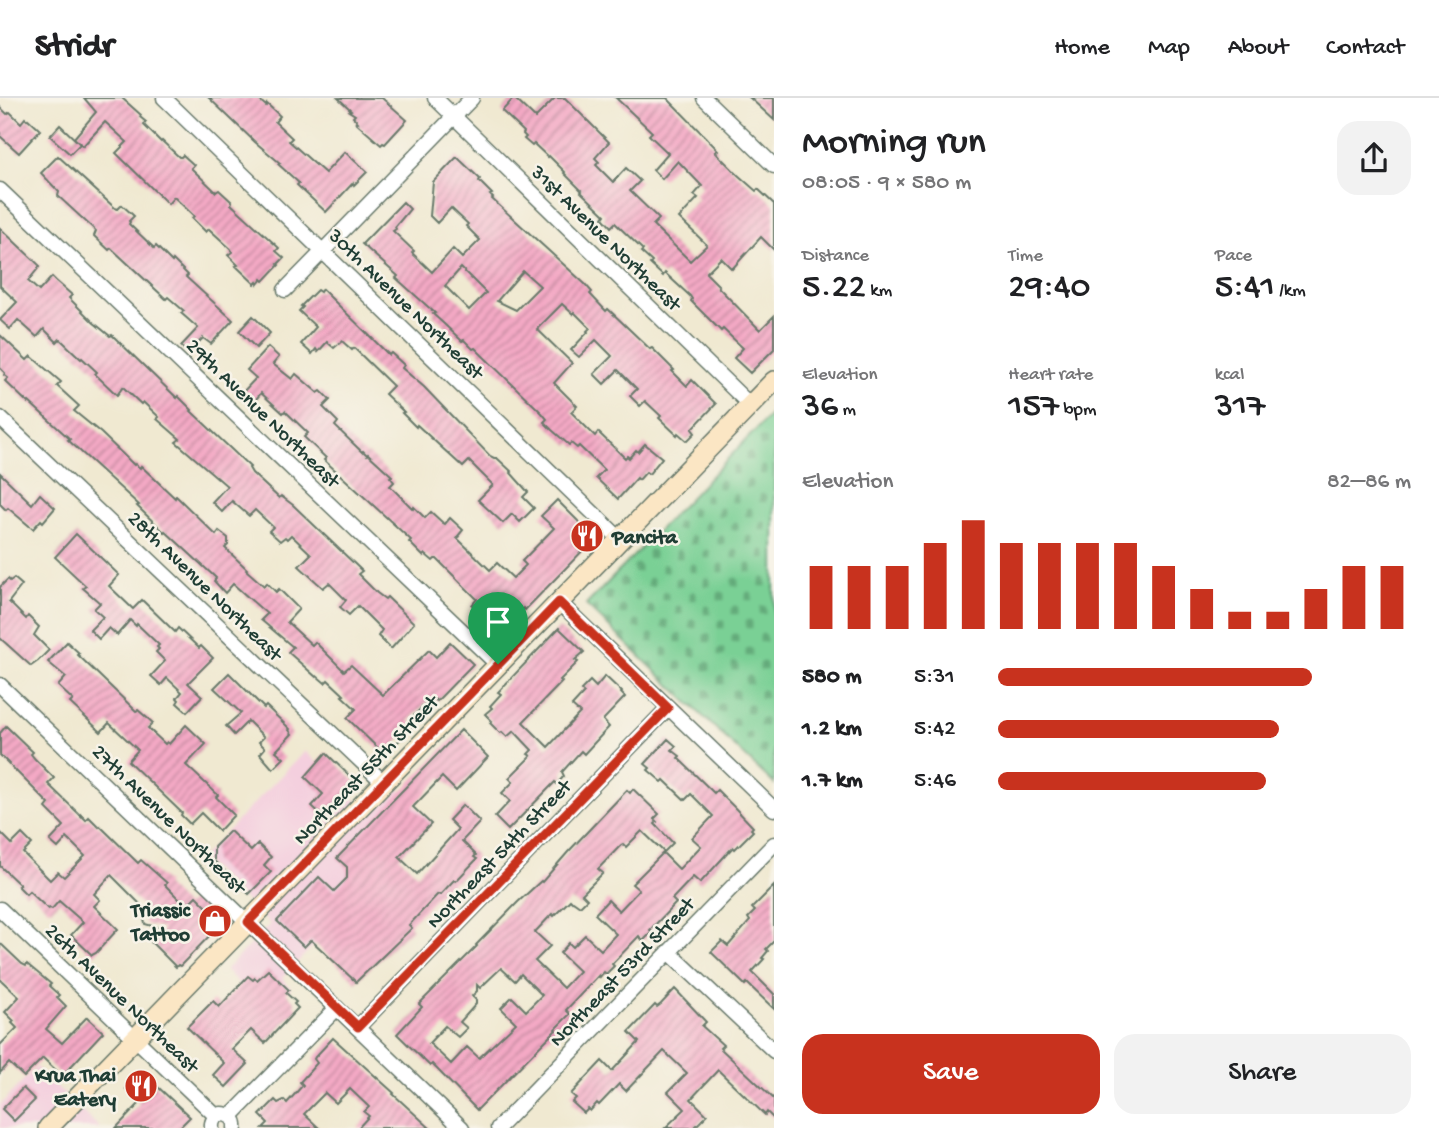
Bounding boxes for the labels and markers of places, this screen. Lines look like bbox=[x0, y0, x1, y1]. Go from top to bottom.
restaurant icon: Pancita bbox=[568, 517, 606, 555]
place label: Pancita bbox=[611, 527, 678, 552]
pin bbox=[468, 592, 528, 664]
place label: Triassic Tattoo bbox=[129, 900, 192, 949]
shop icon: Triassic Tattoo bbox=[196, 902, 234, 940]
place label: Krua Thai Eatery bbox=[34, 1065, 117, 1114]
restaurant icon: Krua Thai Eatery bbox=[122, 1067, 160, 1105]

